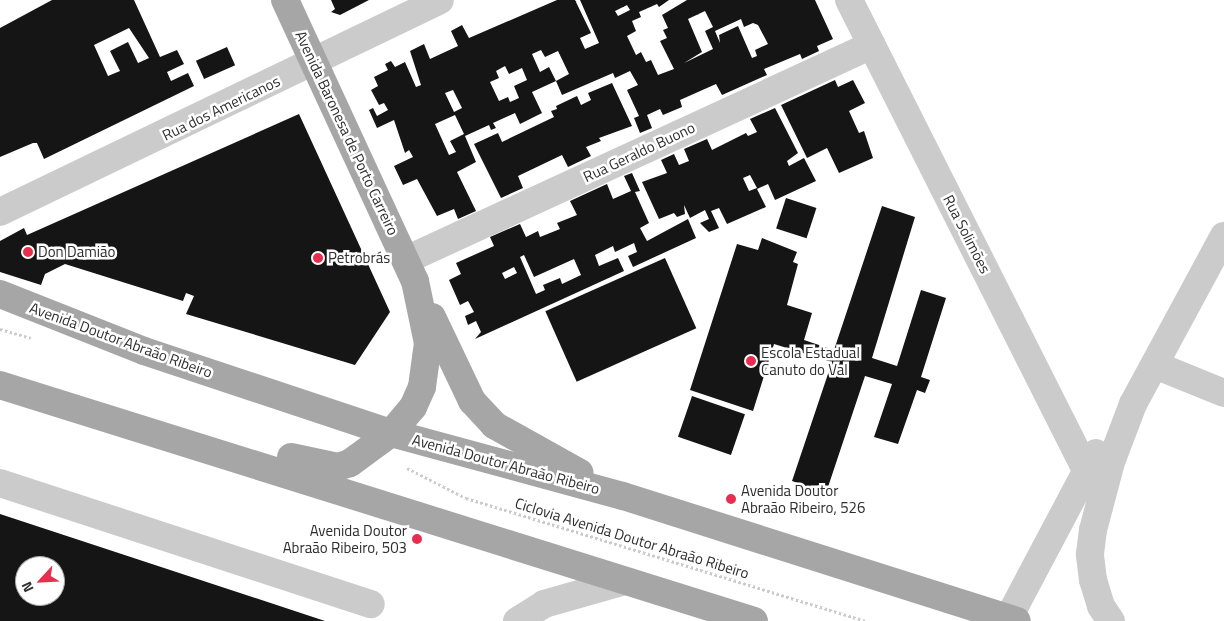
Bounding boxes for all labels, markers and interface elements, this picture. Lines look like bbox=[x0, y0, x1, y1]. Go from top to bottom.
street label: Avenida Baronesa de Porto Carreiro bbox=[292, 28, 402, 238]
street label: Rua dos Americanos bbox=[159, 72, 283, 144]
street label: Rua Geraldo Buono bbox=[580, 118, 698, 186]
street label: Rua Solimões bbox=[940, 192, 994, 276]
place label: Don Damião bbox=[38, 243, 115, 261]
marker: Don Damião bbox=[22, 246, 34, 258]
place label: Petrobrás bbox=[328, 249, 390, 267]
marker: Petrobrás bbox=[312, 252, 324, 264]
street label: Avenida Doutor Abraão Ribeiro bbox=[27, 299, 215, 381]
place label: Escola Estadual Canuto do Val bbox=[761, 343, 860, 378]
marker: Escola Estadual Canuto do Val bbox=[745, 355, 757, 367]
street label: Avenida Doutor Abraão Ribeiro bbox=[410, 430, 602, 498]
place label: Avenida Doutor Abraão Ribeiro, 526 bbox=[741, 481, 865, 516]
marker: Avenida Doutor Abraão Ribeiro, 526 bbox=[725, 493, 737, 505]
street label: Ciclovia Avenida Doutor Abraão Ribeiro bbox=[513, 494, 751, 582]
place label: Avenida Doutor Abraão Ribeiro, 503 bbox=[283, 521, 407, 556]
marker: Avenida Doutor Abraão Ribeiro, 503 bbox=[411, 533, 423, 545]
north arrow bbox=[15, 556, 65, 606]
text: N bbox=[15, 578, 38, 596]

